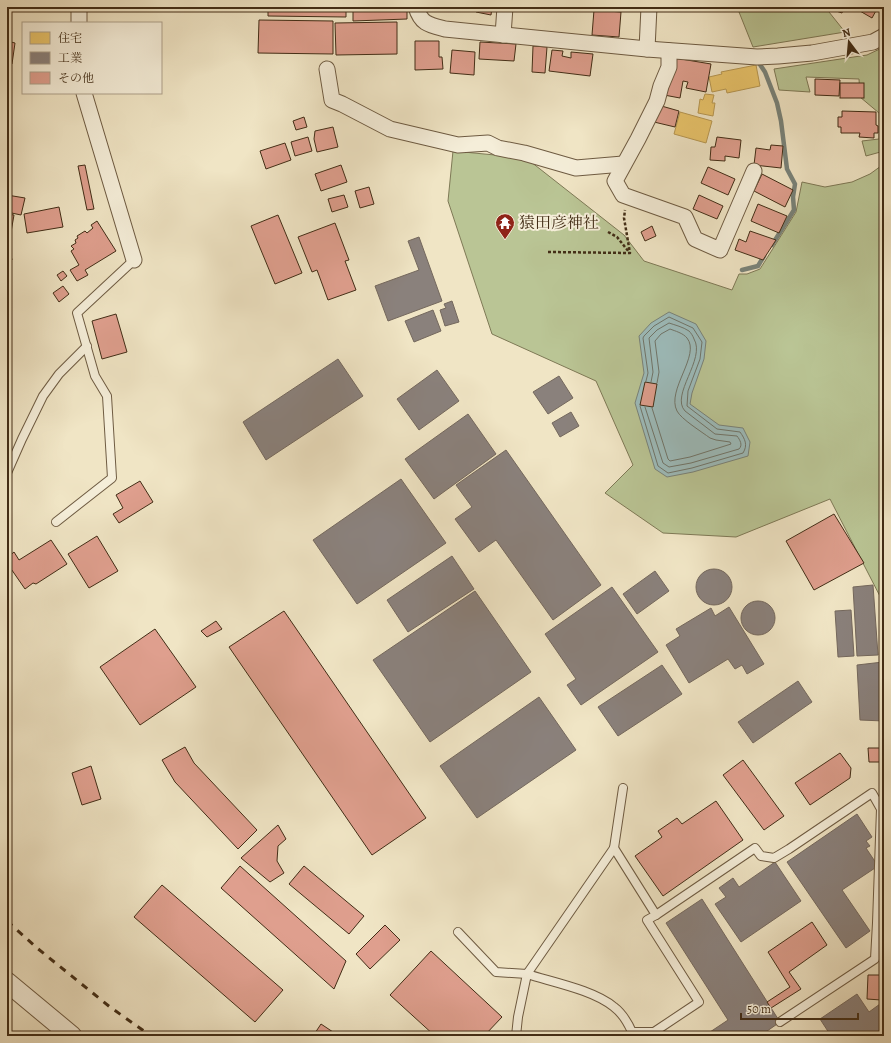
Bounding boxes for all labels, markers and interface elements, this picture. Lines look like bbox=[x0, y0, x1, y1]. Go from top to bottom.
legend bbox=[22, 22, 162, 94]
north arrow bbox=[829, 22, 869, 62]
text: N bbox=[840, 25, 852, 41]
text: 住宅 bbox=[58, 30, 82, 46]
text: 工業 bbox=[58, 50, 82, 66]
text: その他 bbox=[58, 70, 94, 86]
temple icon: 猿田彦神社 bbox=[494, 212, 516, 240]
place label: 猿田彦神社 bbox=[519, 212, 599, 234]
scale bar bbox=[741, 995, 858, 1021]
text: 50 m bbox=[747, 1001, 771, 1017]

